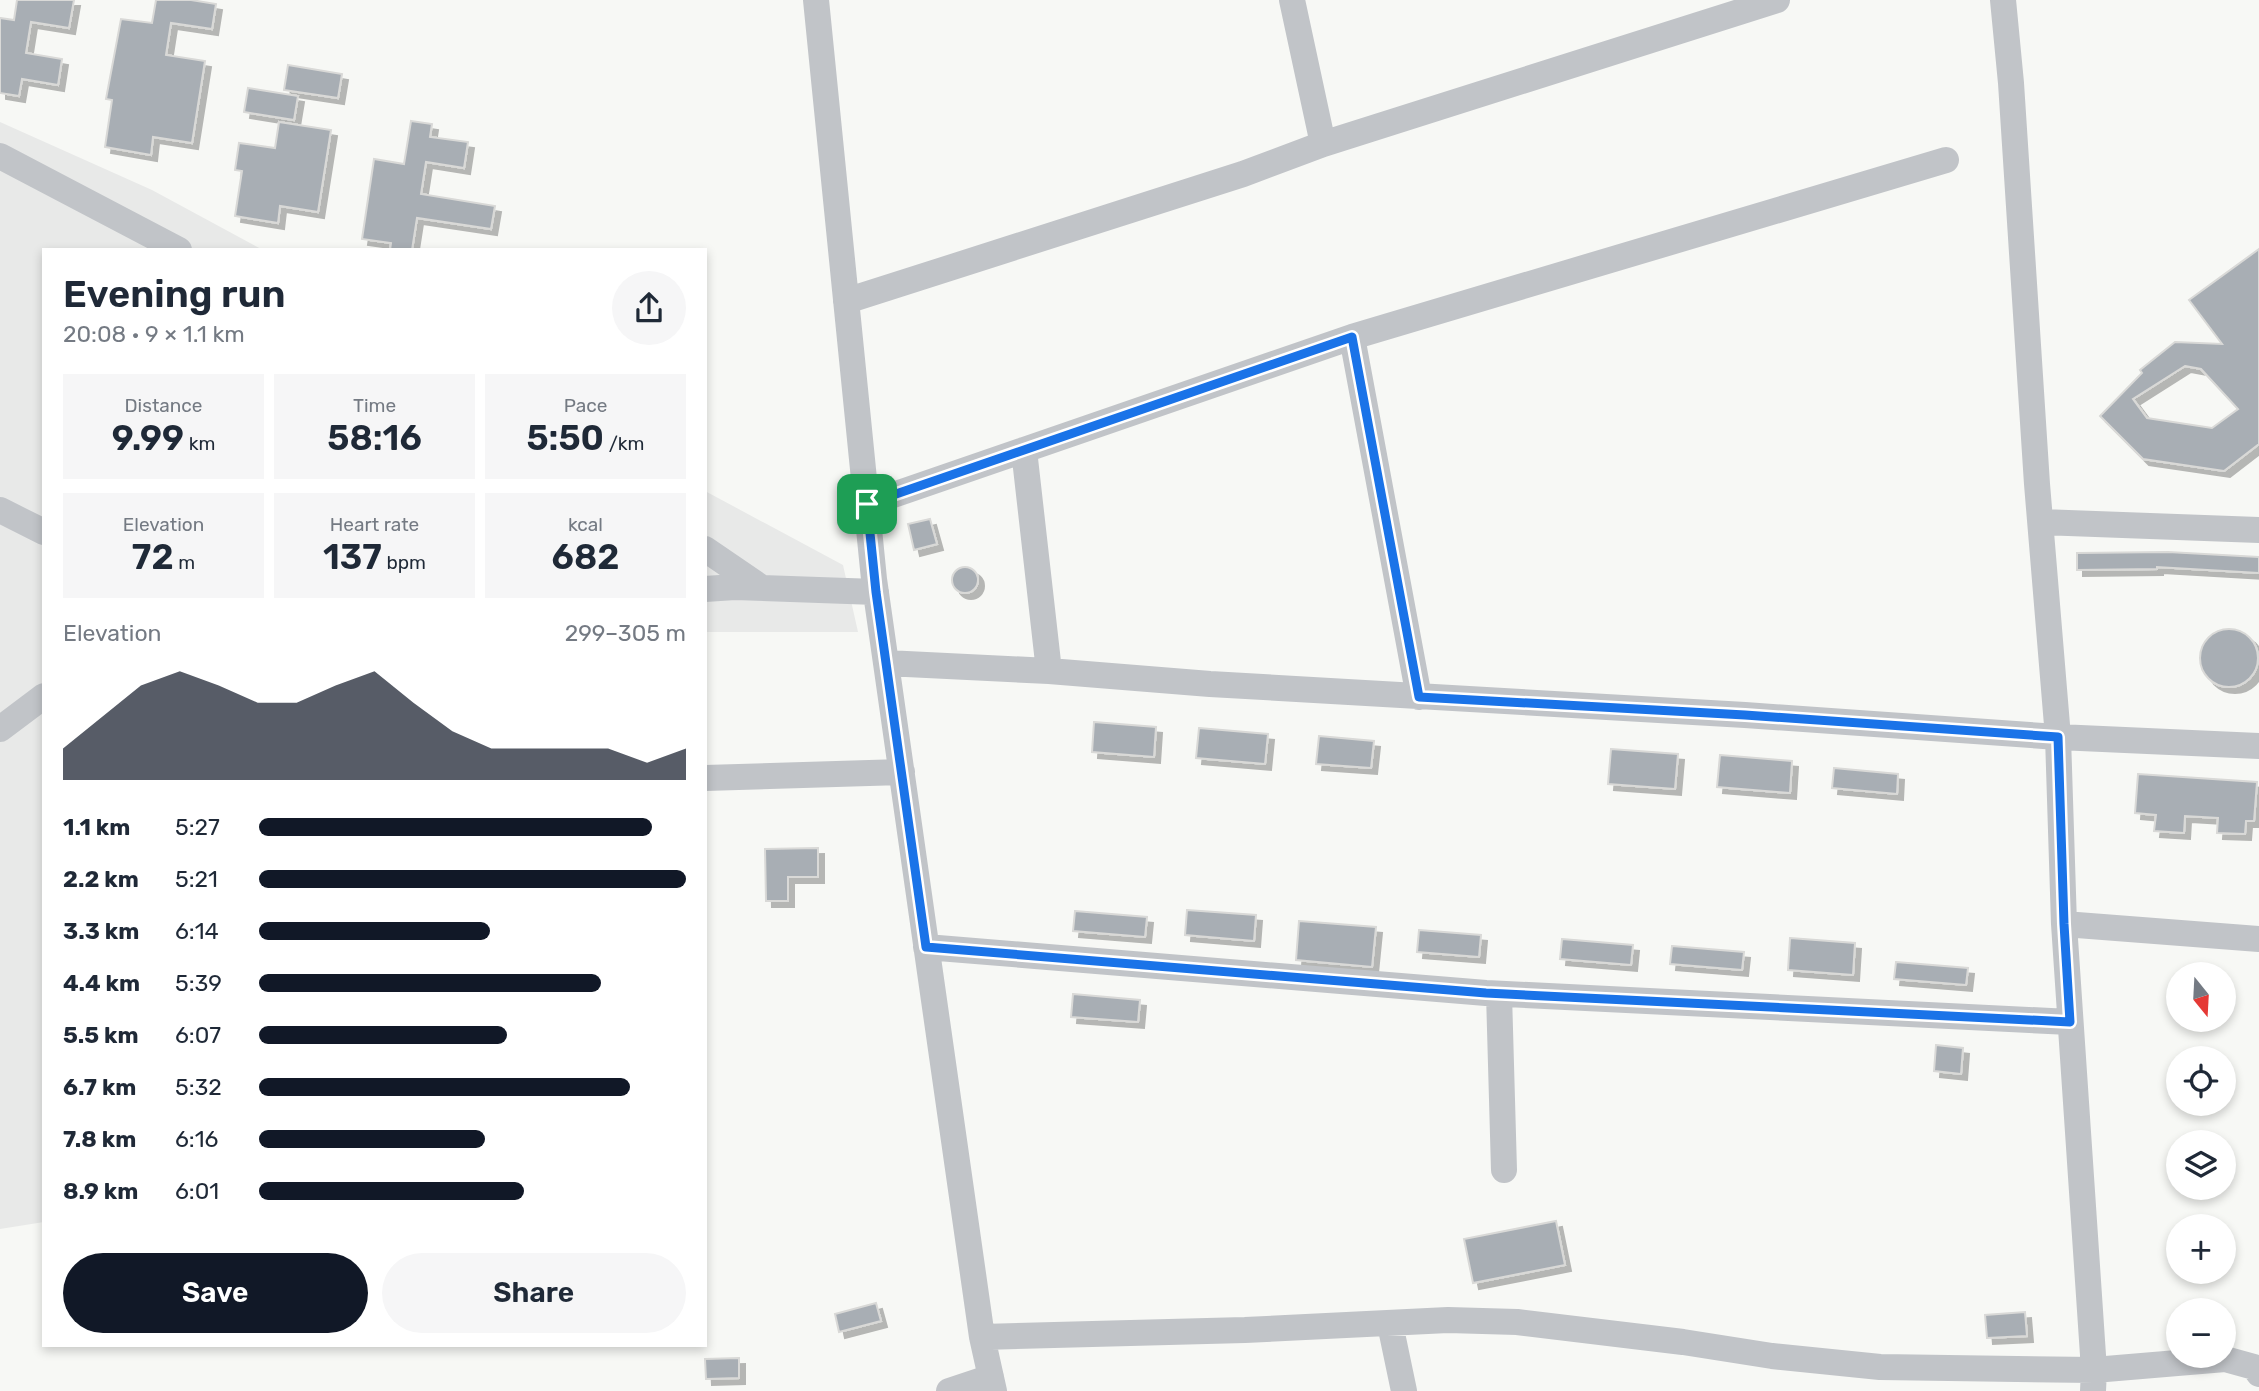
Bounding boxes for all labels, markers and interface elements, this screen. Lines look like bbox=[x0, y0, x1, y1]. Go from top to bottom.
text: Evening run bbox=[63, 271, 286, 317]
button: share bbox=[612, 271, 686, 345]
text: 20:08 · 9 × 1.1 km bbox=[63, 320, 245, 348]
text: Distance bbox=[125, 394, 202, 417]
text: Time bbox=[353, 394, 396, 417]
text: Pace bbox=[564, 394, 607, 417]
text: 9.99 bbox=[112, 417, 184, 459]
text: 58:16 bbox=[327, 417, 422, 459]
text: 5:50 bbox=[526, 417, 604, 459]
text: km bbox=[184, 432, 215, 455]
text: /km bbox=[604, 432, 645, 455]
pin bbox=[837, 474, 897, 534]
icon: arrive bbox=[848, 485, 886, 523]
text: Elevation bbox=[123, 513, 204, 536]
text: Heart rate bbox=[330, 513, 419, 536]
text: kcal bbox=[568, 513, 603, 536]
text: 72 bbox=[132, 536, 174, 578]
text: 137 bbox=[323, 536, 382, 578]
text: 682 bbox=[552, 536, 619, 578]
text: m bbox=[174, 551, 195, 574]
text: bpm bbox=[382, 551, 426, 574]
text: Elevation bbox=[63, 619, 162, 647]
text: 299–305 m bbox=[565, 619, 686, 647]
text: 1.1 km bbox=[63, 813, 130, 841]
text: 5:27 bbox=[175, 813, 220, 841]
text: 2.2 km bbox=[63, 865, 139, 893]
text: 5:21 bbox=[175, 865, 218, 893]
text: 3.3 km bbox=[63, 917, 139, 945]
text: 6:14 bbox=[175, 917, 219, 945]
north arrow bbox=[2166, 962, 2236, 1032]
map controls bbox=[2166, 962, 2236, 1368]
text: 4.4 km bbox=[63, 969, 140, 997]
text: 5:39 bbox=[175, 969, 222, 997]
text: 5.5 km bbox=[63, 1021, 139, 1049]
text: 6:07 bbox=[175, 1021, 221, 1049]
button: locate bbox=[2166, 1046, 2236, 1116]
text: 6.7 km bbox=[63, 1073, 136, 1101]
text: 5:32 bbox=[175, 1073, 222, 1101]
text: 7.8 km bbox=[63, 1125, 136, 1153]
text: 6:16 bbox=[175, 1125, 218, 1153]
button: layers bbox=[2166, 1130, 2236, 1200]
text: 8.9 km bbox=[63, 1177, 138, 1205]
text: 6:01 bbox=[175, 1177, 219, 1205]
button: + bbox=[2166, 1214, 2236, 1284]
button: Save bbox=[63, 1253, 368, 1333]
button: Share bbox=[382, 1253, 686, 1333]
button: − bbox=[2166, 1298, 2236, 1368]

